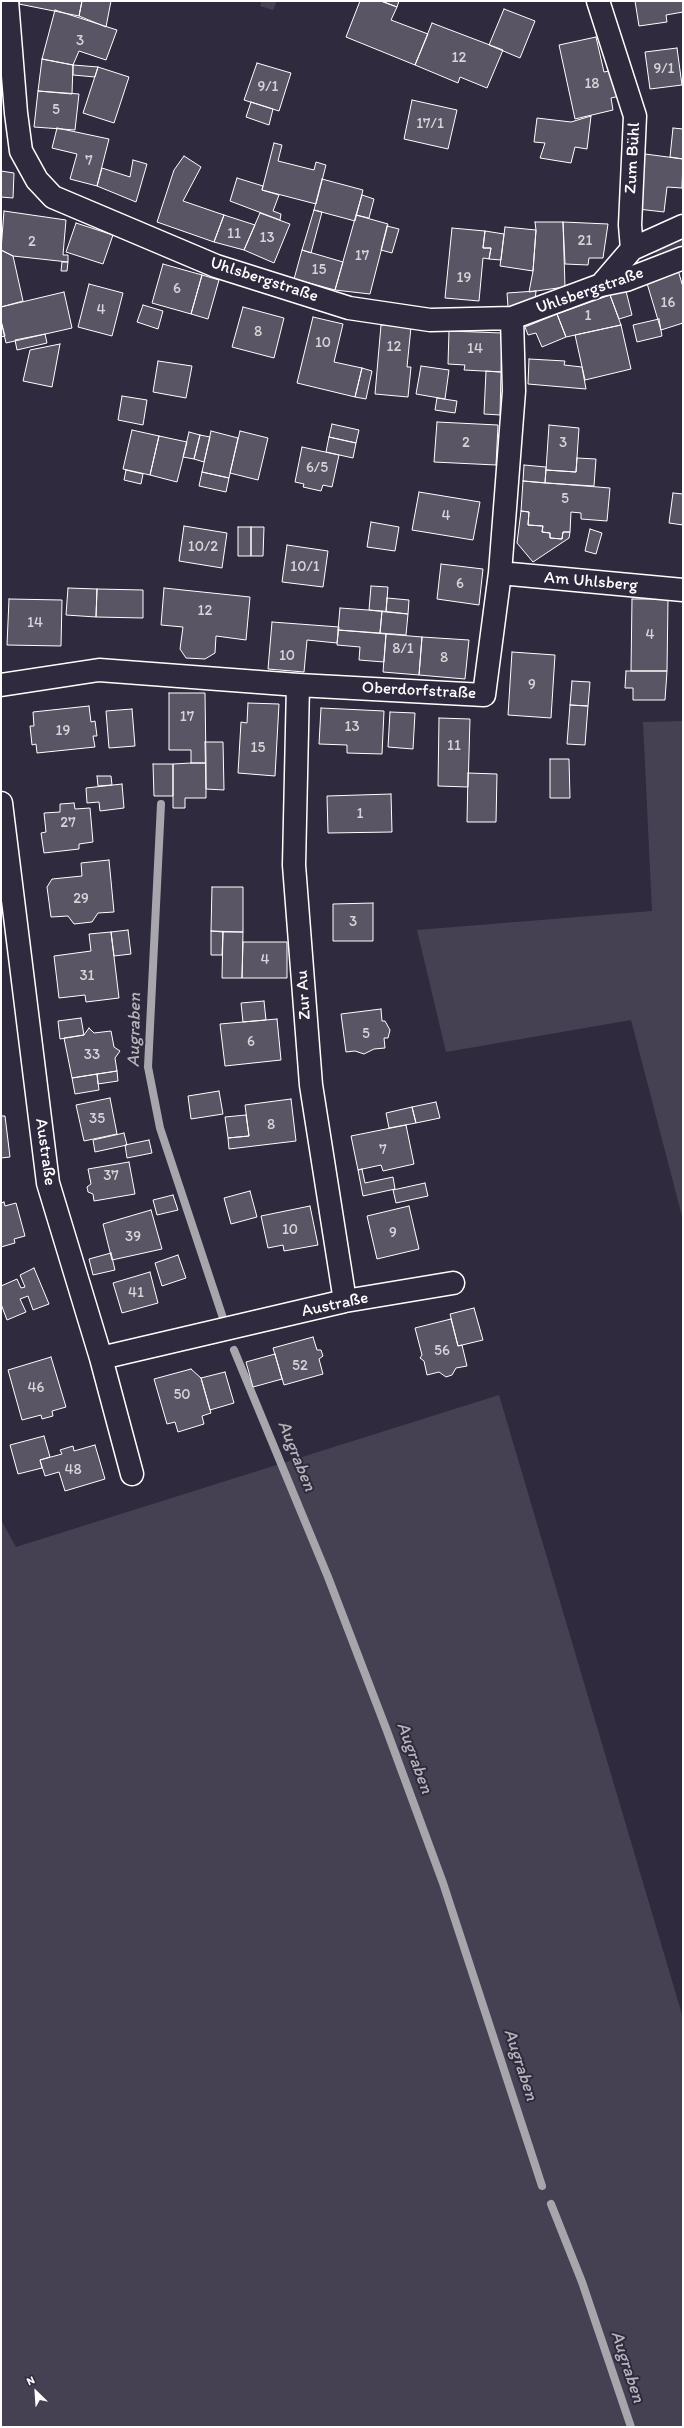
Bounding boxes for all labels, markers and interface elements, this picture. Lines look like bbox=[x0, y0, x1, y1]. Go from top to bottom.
house number: 3 bbox=[76, 32, 84, 50]
house number: 12 bbox=[452, 49, 466, 67]
house number: 9/1 bbox=[653, 60, 675, 78]
house number: 18 bbox=[584, 75, 600, 93]
house number: 9/1 bbox=[257, 78, 279, 96]
house number: 5 bbox=[52, 101, 60, 119]
house number: 17/1 bbox=[416, 115, 444, 133]
street label: Zum Bühl bbox=[621, 122, 645, 194]
house number: 7 bbox=[85, 152, 93, 170]
house number: 11 bbox=[227, 225, 241, 243]
house number: 13 bbox=[259, 229, 275, 247]
house number: 21 bbox=[578, 232, 592, 250]
house number: 2 bbox=[28, 233, 36, 251]
house number: 17 bbox=[355, 247, 369, 265]
street label: Uhlsbergstraße bbox=[207, 253, 321, 307]
house number: 15 bbox=[312, 261, 326, 279]
street label: Uhlsbergstraße bbox=[533, 263, 647, 319]
house number: 19 bbox=[457, 269, 471, 287]
house number: 6 bbox=[173, 280, 181, 298]
house number: 16 bbox=[661, 294, 675, 312]
house number: 4 bbox=[96, 301, 106, 319]
house number: 1 bbox=[585, 307, 591, 325]
house number: 8 bbox=[254, 323, 262, 341]
house number: 10 bbox=[315, 334, 331, 352]
house number: 12 bbox=[387, 338, 401, 356]
house number: 14 bbox=[467, 340, 483, 358]
house number: 2 bbox=[462, 434, 470, 452]
house number: 3 bbox=[559, 434, 567, 452]
house number: 6/5 bbox=[306, 459, 328, 477]
house number: 5 bbox=[561, 490, 569, 508]
house number: 4 bbox=[441, 507, 451, 525]
house number: 10/2 bbox=[188, 538, 218, 556]
house number: 10/1 bbox=[290, 558, 320, 576]
street label: Am Uhlsberg bbox=[543, 568, 639, 596]
house number: 6 bbox=[456, 575, 464, 593]
house number: 12 bbox=[198, 602, 212, 620]
house number: 14 bbox=[27, 614, 43, 632]
house number: 4 bbox=[645, 626, 655, 644]
house number: 8/1 bbox=[392, 640, 414, 658]
house number: 10 bbox=[279, 647, 295, 665]
house number: 8 bbox=[440, 649, 448, 667]
house number: 9 bbox=[528, 676, 536, 694]
street label: Oberdorfstraße bbox=[361, 678, 477, 704]
house number: 17 bbox=[180, 708, 194, 726]
house number: 13 bbox=[344, 718, 360, 736]
house number: 19 bbox=[56, 722, 70, 740]
house number: 11 bbox=[447, 737, 461, 755]
house number: 15 bbox=[251, 739, 265, 757]
house number: 1 bbox=[357, 805, 363, 823]
house number: 27 bbox=[60, 814, 76, 832]
house number: 29 bbox=[73, 890, 89, 908]
house number: 3 bbox=[349, 913, 357, 931]
house number: 4 bbox=[260, 951, 270, 969]
house number: 31 bbox=[79, 967, 95, 985]
street label: Zur Au bbox=[292, 969, 316, 1021]
water label: Augraben bbox=[124, 993, 146, 1067]
house number: 5 bbox=[362, 1025, 370, 1043]
house number: 6 bbox=[247, 1033, 255, 1051]
house number: 33 bbox=[84, 1046, 100, 1064]
house number: 35 bbox=[89, 1110, 105, 1128]
house number: 8 bbox=[267, 1116, 275, 1134]
street label: Austraße bbox=[30, 1117, 60, 1187]
house number: 7 bbox=[379, 1141, 387, 1159]
house number: 37 bbox=[103, 1167, 119, 1185]
house number: 10 bbox=[282, 1221, 298, 1239]
house number: 9 bbox=[389, 1224, 397, 1242]
house number: 39 bbox=[125, 1228, 141, 1246]
house number: 41 bbox=[128, 1284, 144, 1302]
street label: Austraße bbox=[300, 1288, 370, 1322]
house number: 56 bbox=[434, 1342, 450, 1360]
house number: 52 bbox=[292, 1357, 308, 1375]
house number: 46 bbox=[28, 1379, 44, 1397]
house number: 50 bbox=[173, 1386, 191, 1404]
water label: Augraben bbox=[272, 1417, 320, 1495]
house number: 48 bbox=[64, 1461, 82, 1479]
water label: Augraben bbox=[391, 1719, 437, 1797]
water label: Augraben bbox=[498, 2026, 542, 2104]
water label: Augraben bbox=[605, 2328, 649, 2406]
north arrow bbox=[16, 2372, 56, 2412]
text: N bbox=[25, 2373, 37, 2388]

